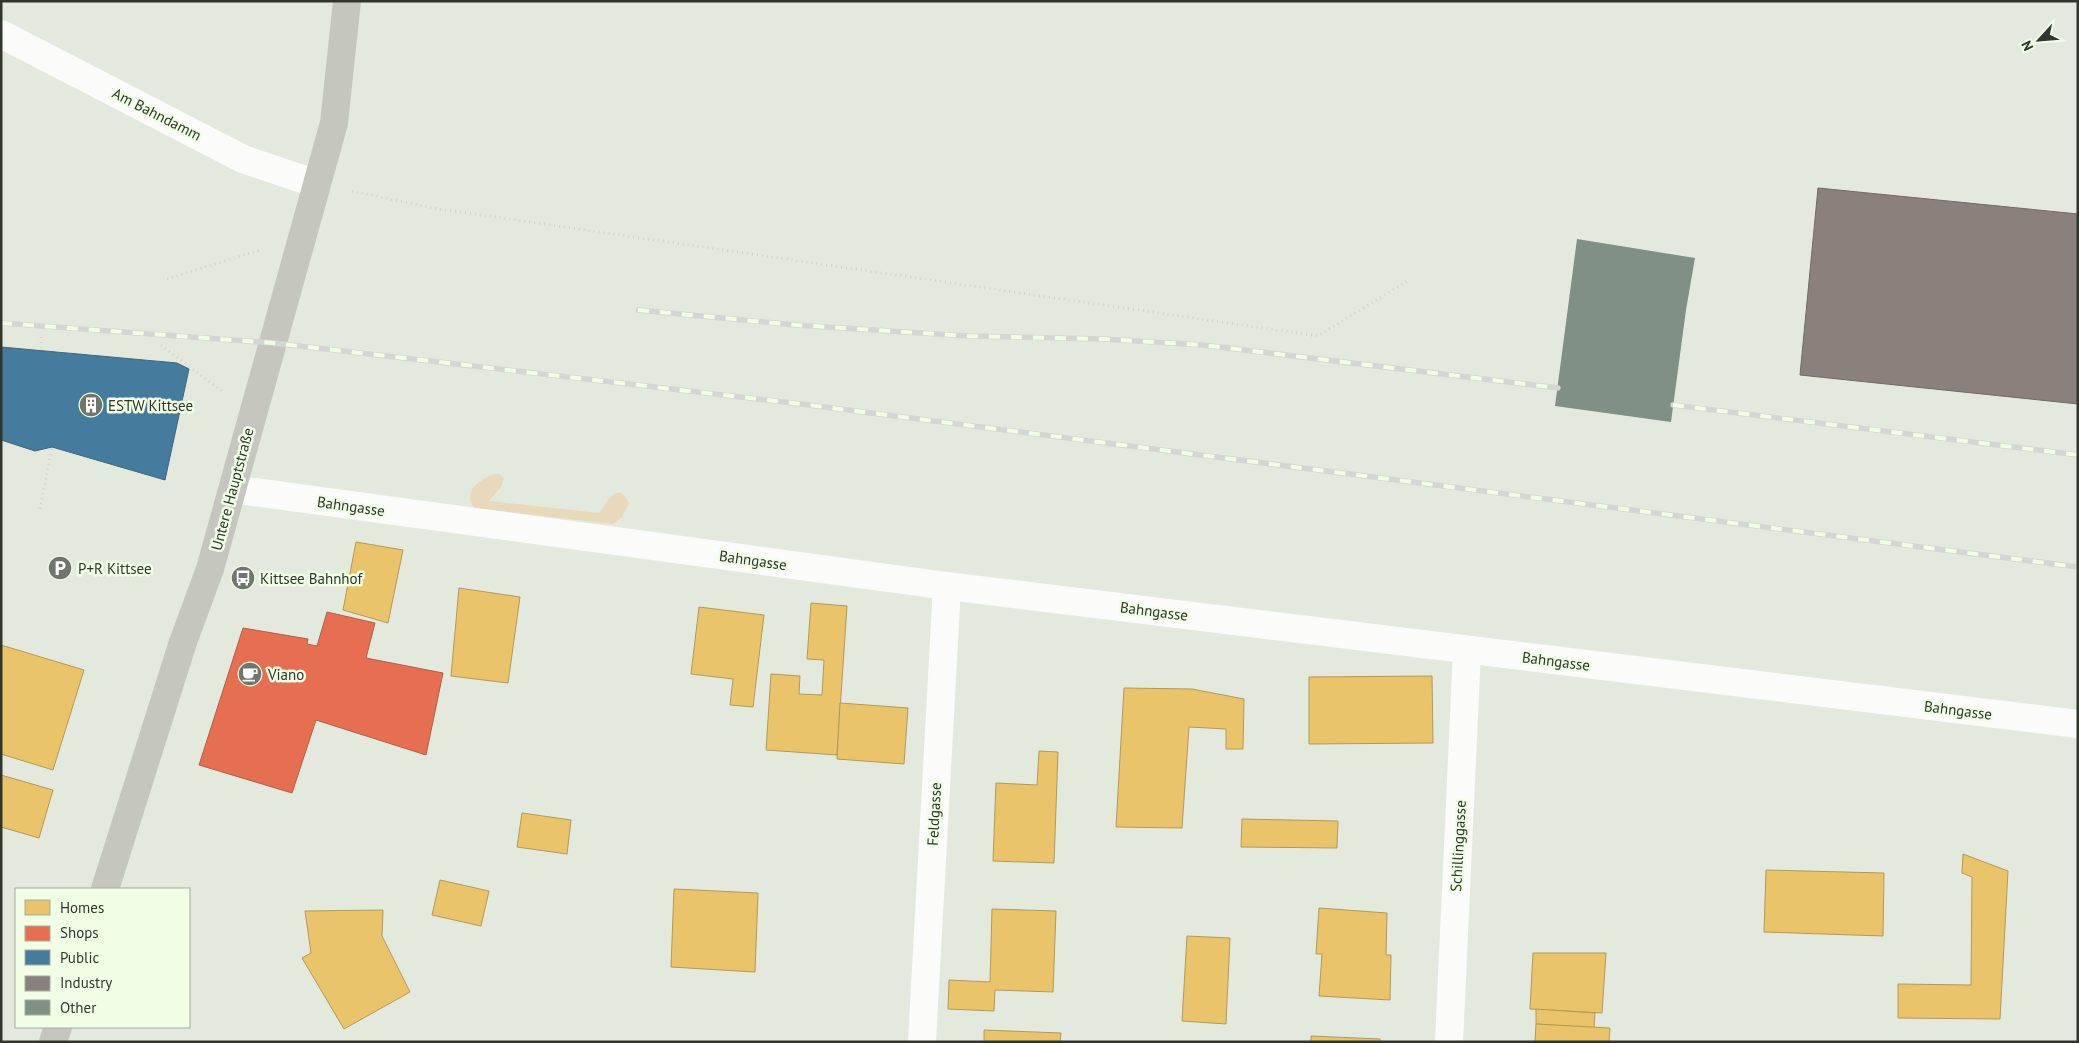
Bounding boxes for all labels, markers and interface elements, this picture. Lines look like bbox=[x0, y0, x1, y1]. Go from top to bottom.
north arrow bbox=[2014, 15, 2064, 65]
text: N bbox=[2017, 38, 2037, 54]
street label: Am Bahndamm bbox=[109, 83, 205, 145]
building icon: ESTW Kittsee bbox=[78, 392, 104, 418]
place label: ESTW Kittsee bbox=[108, 396, 193, 415]
street label: Untere Hauptstraße bbox=[206, 425, 258, 553]
street label: Bahngasse bbox=[316, 492, 386, 520]
street label: Bahngasse bbox=[718, 546, 788, 574]
parking icon: P+R Kittsee bbox=[47, 555, 73, 581]
place label: P+R Kittsee bbox=[78, 559, 152, 578]
bus stop icon: Kittsee Bahnhof bbox=[230, 565, 256, 591]
place label: Kittsee Bahnhof bbox=[260, 569, 363, 588]
street label: Bahngasse bbox=[1119, 597, 1189, 625]
street label: Bahngasse bbox=[1521, 647, 1591, 675]
cafe icon: Viano bbox=[237, 661, 263, 687]
place label: Viano bbox=[267, 665, 304, 684]
street label: Bahngasse bbox=[1923, 696, 1993, 724]
street label: Feldgasse bbox=[923, 782, 945, 846]
street label: Schillinggasse bbox=[1446, 800, 1470, 892]
legend bbox=[15, 888, 190, 1028]
text: Homes bbox=[60, 898, 104, 917]
text: Shops bbox=[60, 923, 99, 942]
text: Public bbox=[60, 948, 99, 967]
text: Industry bbox=[60, 973, 112, 992]
text: Other bbox=[60, 998, 96, 1017]

